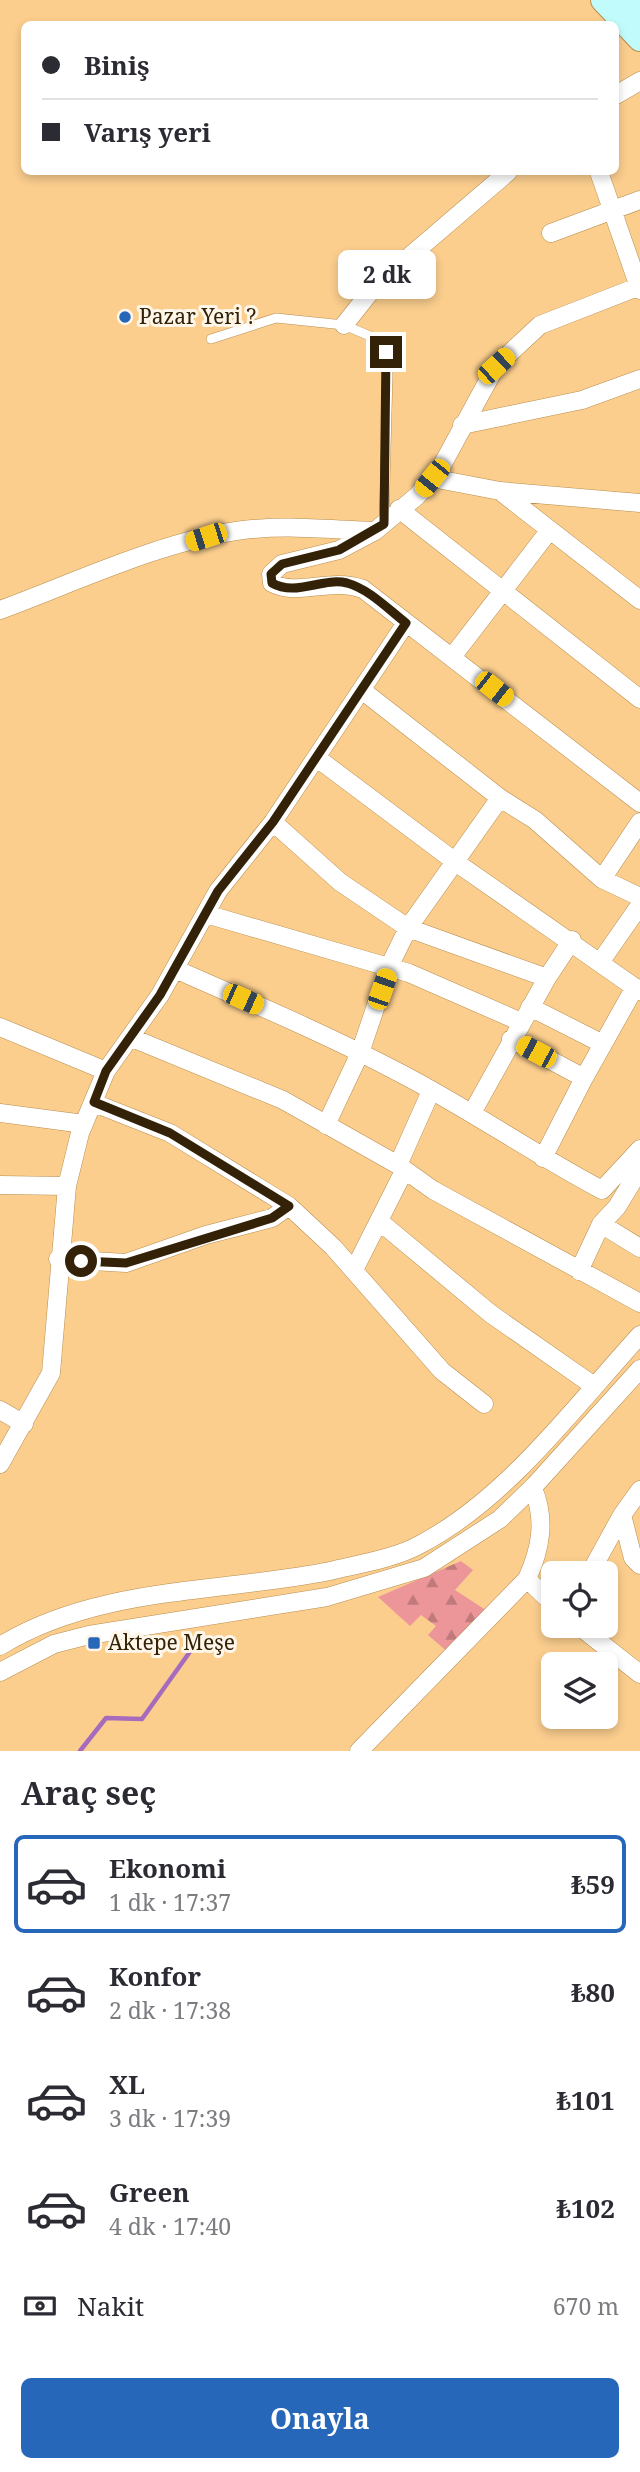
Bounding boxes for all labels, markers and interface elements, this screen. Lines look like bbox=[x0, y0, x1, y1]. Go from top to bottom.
text: Biniş bbox=[84, 47, 150, 83]
text: Varış yeri bbox=[84, 114, 211, 150]
callout: 2 dk bbox=[337, 250, 435, 300]
text: 2 dk bbox=[363, 258, 411, 290]
place label: Pazar Yeri ? bbox=[139, 302, 256, 330]
marker: Pazar Yeri ? bbox=[117, 309, 133, 325]
route end bbox=[370, 336, 402, 368]
car bbox=[474, 344, 519, 388]
car bbox=[411, 455, 454, 501]
car bbox=[183, 521, 230, 553]
car bbox=[471, 668, 518, 710]
car bbox=[366, 966, 399, 1012]
car bbox=[220, 981, 267, 1017]
car bbox=[513, 1033, 560, 1071]
route start bbox=[65, 1245, 97, 1277]
map controls bbox=[541, 1561, 618, 1729]
button: locate bbox=[541, 1561, 618, 1638]
place label: Aktepe Meşe bbox=[108, 1628, 235, 1656]
marker: Aktepe Meşe bbox=[86, 1635, 102, 1651]
button: layers bbox=[541, 1652, 618, 1729]
text: Araç seç bbox=[21, 1771, 156, 1814]
text: Ekonomi bbox=[109, 1850, 226, 1886]
icon: car bbox=[25, 1853, 88, 1916]
text: ₺59 bbox=[571, 1866, 615, 1902]
text: 1 dk · 17:37 bbox=[109, 1886, 231, 1918]
text: Konfor bbox=[109, 1958, 201, 1994]
icon: car bbox=[25, 1961, 88, 2024]
text: ₺80 bbox=[571, 1974, 615, 2010]
text: 2 dk · 17:38 bbox=[109, 1994, 231, 2026]
text: XL bbox=[109, 2066, 145, 2102]
icon: car bbox=[25, 2069, 88, 2132]
text: ₺101 bbox=[556, 2082, 615, 2118]
text: 3 dk · 17:39 bbox=[109, 2102, 231, 2134]
text: Green bbox=[109, 2174, 190, 2210]
icon: car bbox=[25, 2177, 88, 2240]
text: ₺102 bbox=[556, 2190, 615, 2226]
text: 4 dk · 17:40 bbox=[109, 2210, 231, 2242]
icon: cash bbox=[21, 2287, 59, 2325]
text: Nakit bbox=[77, 2288, 144, 2324]
text: 670 m bbox=[553, 2290, 619, 2322]
button: Onayla bbox=[21, 2378, 619, 2458]

